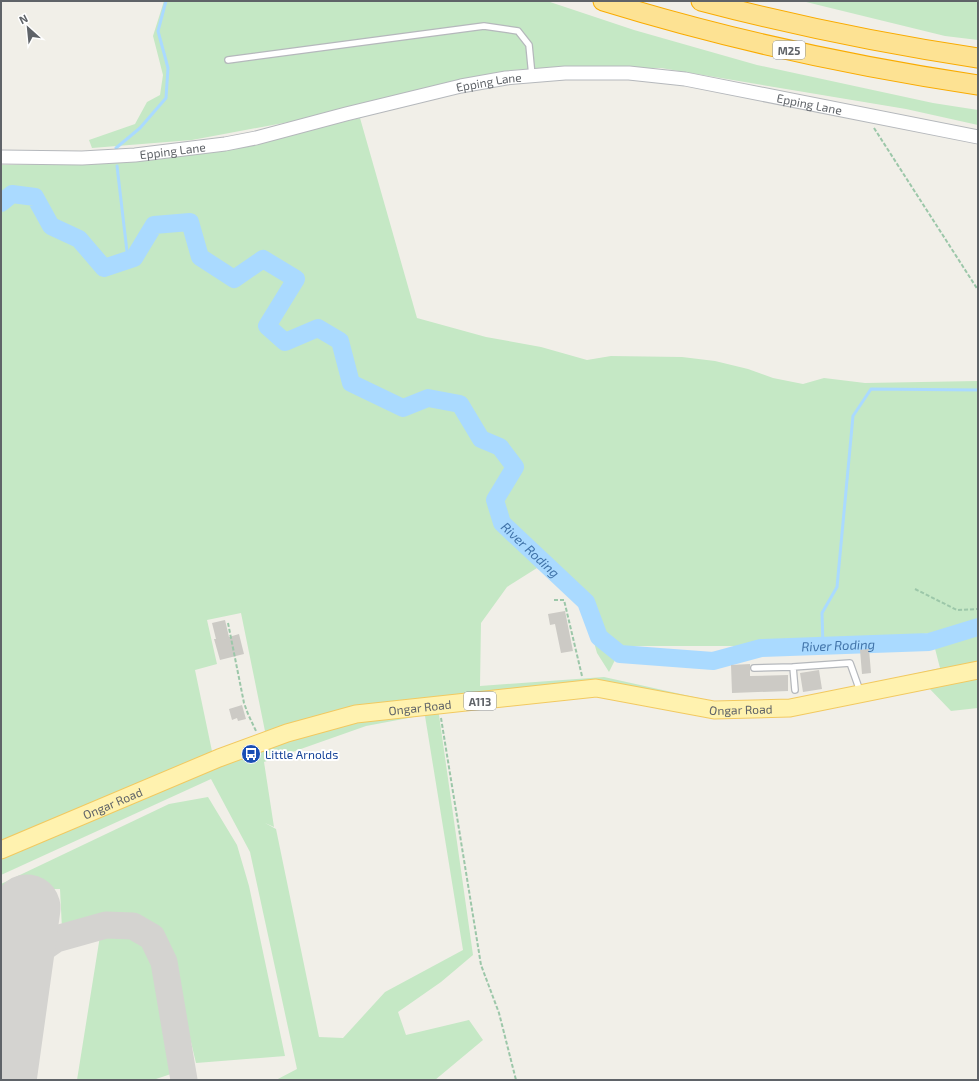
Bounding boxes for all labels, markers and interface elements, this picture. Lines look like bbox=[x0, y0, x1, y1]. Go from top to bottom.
north arrow bbox=[8, 8, 48, 48]
text: N bbox=[17, 11, 30, 26]
road number: M25 bbox=[773, 41, 805, 59]
street label: Epping Lane bbox=[455, 70, 522, 94]
street label: Epping Lane bbox=[776, 90, 843, 117]
street label: Epping Lane bbox=[139, 139, 206, 161]
water label: River Roding bbox=[498, 518, 563, 581]
water label: River Roding bbox=[801, 636, 875, 655]
road number: A113 bbox=[464, 692, 496, 710]
street label: Ongar Road bbox=[388, 697, 452, 717]
street label: Ongar Road bbox=[708, 701, 773, 717]
bus stop icon: Little Arnolds bbox=[240, 743, 262, 765]
place label: Little Arnolds bbox=[265, 747, 338, 761]
street label: Ongar Road bbox=[81, 784, 144, 822]

